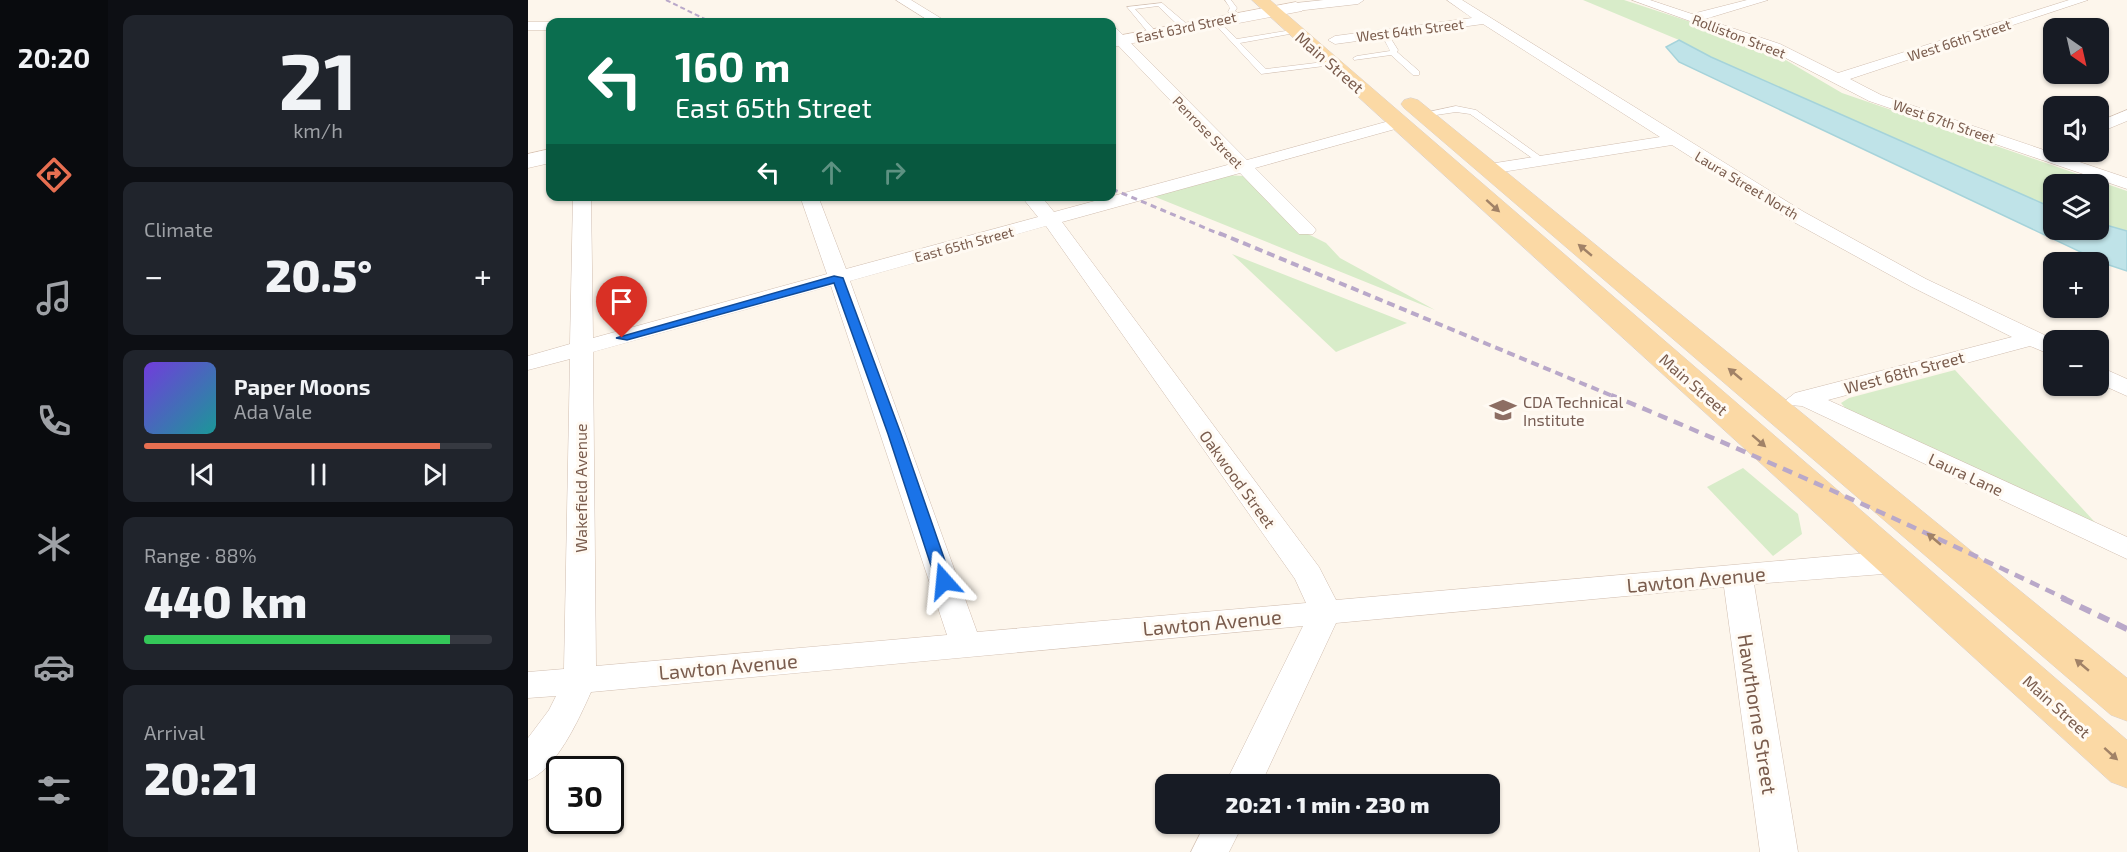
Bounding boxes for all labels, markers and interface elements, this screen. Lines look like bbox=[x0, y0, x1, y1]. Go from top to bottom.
street label: East 63rd Street bbox=[1134, 8, 1238, 46]
street label: Rolliston Street bbox=[1690, 10, 1788, 62]
street label: West 64th Street bbox=[1355, 15, 1465, 45]
street label: West 66th Street bbox=[1905, 15, 2013, 65]
north arrow bbox=[2043, 18, 2109, 84]
map controls bbox=[2043, 18, 2109, 396]
street label: Main Street bbox=[1292, 27, 1368, 97]
text: 21 bbox=[278, 32, 358, 126]
text: 160 m bbox=[675, 40, 791, 90]
text: 20:20 bbox=[18, 41, 90, 73]
icon: left bbox=[576, 42, 654, 120]
text: East 65th Street bbox=[675, 91, 872, 123]
street label: Penrose Street bbox=[1169, 92, 1247, 172]
street label: West 67th Street bbox=[1891, 96, 1997, 146]
button: sound bbox=[2043, 96, 2109, 162]
text: km/h bbox=[293, 118, 343, 142]
street label: Laura Street North bbox=[1692, 147, 1802, 223]
icon: directions bbox=[33, 154, 75, 196]
icon: left bbox=[752, 156, 785, 189]
icon: ahead bbox=[815, 156, 848, 189]
icon: right bbox=[878, 156, 911, 189]
button: layers bbox=[2043, 174, 2109, 240]
one-way arrow bbox=[1485, 199, 1500, 212]
text: Climate bbox=[144, 217, 213, 241]
street label: East 65th Street bbox=[912, 223, 1016, 265]
one-way arrow bbox=[1577, 243, 1593, 256]
text: 20.5° bbox=[265, 247, 372, 301]
button: + bbox=[2043, 252, 2109, 318]
text: − bbox=[144, 255, 163, 295]
text: + bbox=[474, 255, 492, 295]
pin bbox=[596, 276, 647, 338]
icon: music bbox=[33, 277, 75, 319]
icon: arrive bbox=[605, 285, 638, 318]
button: − bbox=[2043, 330, 2109, 396]
street label: West 68th Street bbox=[1842, 347, 1966, 397]
street label: Main Street bbox=[1656, 349, 1732, 419]
one-way arrow bbox=[1727, 368, 1743, 381]
text: Paper Moons bbox=[234, 373, 370, 399]
place label: CDA Technical Institute bbox=[1523, 392, 1624, 429]
school or university icon: CDA Technical Institute bbox=[1488, 395, 1518, 425]
text: Ada Vale bbox=[234, 399, 312, 423]
icon: phone bbox=[33, 400, 75, 442]
street label: Wakefield Avenue bbox=[571, 423, 590, 553]
street label: Oakwood Street bbox=[1196, 426, 1280, 532]
one-way arrow bbox=[1751, 434, 1766, 448]
street label: Laura Lane bbox=[1926, 449, 2006, 499]
icon: previous bbox=[186, 458, 219, 491]
icon: pause bbox=[302, 458, 335, 491]
icon: next bbox=[418, 458, 451, 491]
icon: climate bbox=[33, 523, 75, 565]
one-way arrow bbox=[1927, 533, 1942, 546]
text: Range · 88% bbox=[144, 543, 257, 567]
position arrow bbox=[912, 549, 976, 613]
street label: Lawton Avenue bbox=[1626, 561, 1766, 597]
text: 440 km bbox=[144, 573, 307, 627]
street label: Lawton Avenue bbox=[1142, 604, 1282, 640]
street label: Hawthorne Street bbox=[1733, 632, 1783, 796]
icon: car bbox=[33, 646, 75, 688]
street label: Lawton Avenue bbox=[658, 648, 798, 684]
one-way arrow bbox=[2075, 659, 2090, 672]
street label: Main Street bbox=[2019, 671, 2095, 741]
text: Arrival bbox=[144, 720, 205, 744]
one-way arrow bbox=[2103, 747, 2118, 761]
text: 20:21 bbox=[144, 750, 259, 804]
speed limit sign: 30 bbox=[546, 756, 624, 834]
icon: filters bbox=[33, 769, 75, 811]
text: 20:21 · 1 min · 230 m bbox=[1226, 791, 1429, 817]

